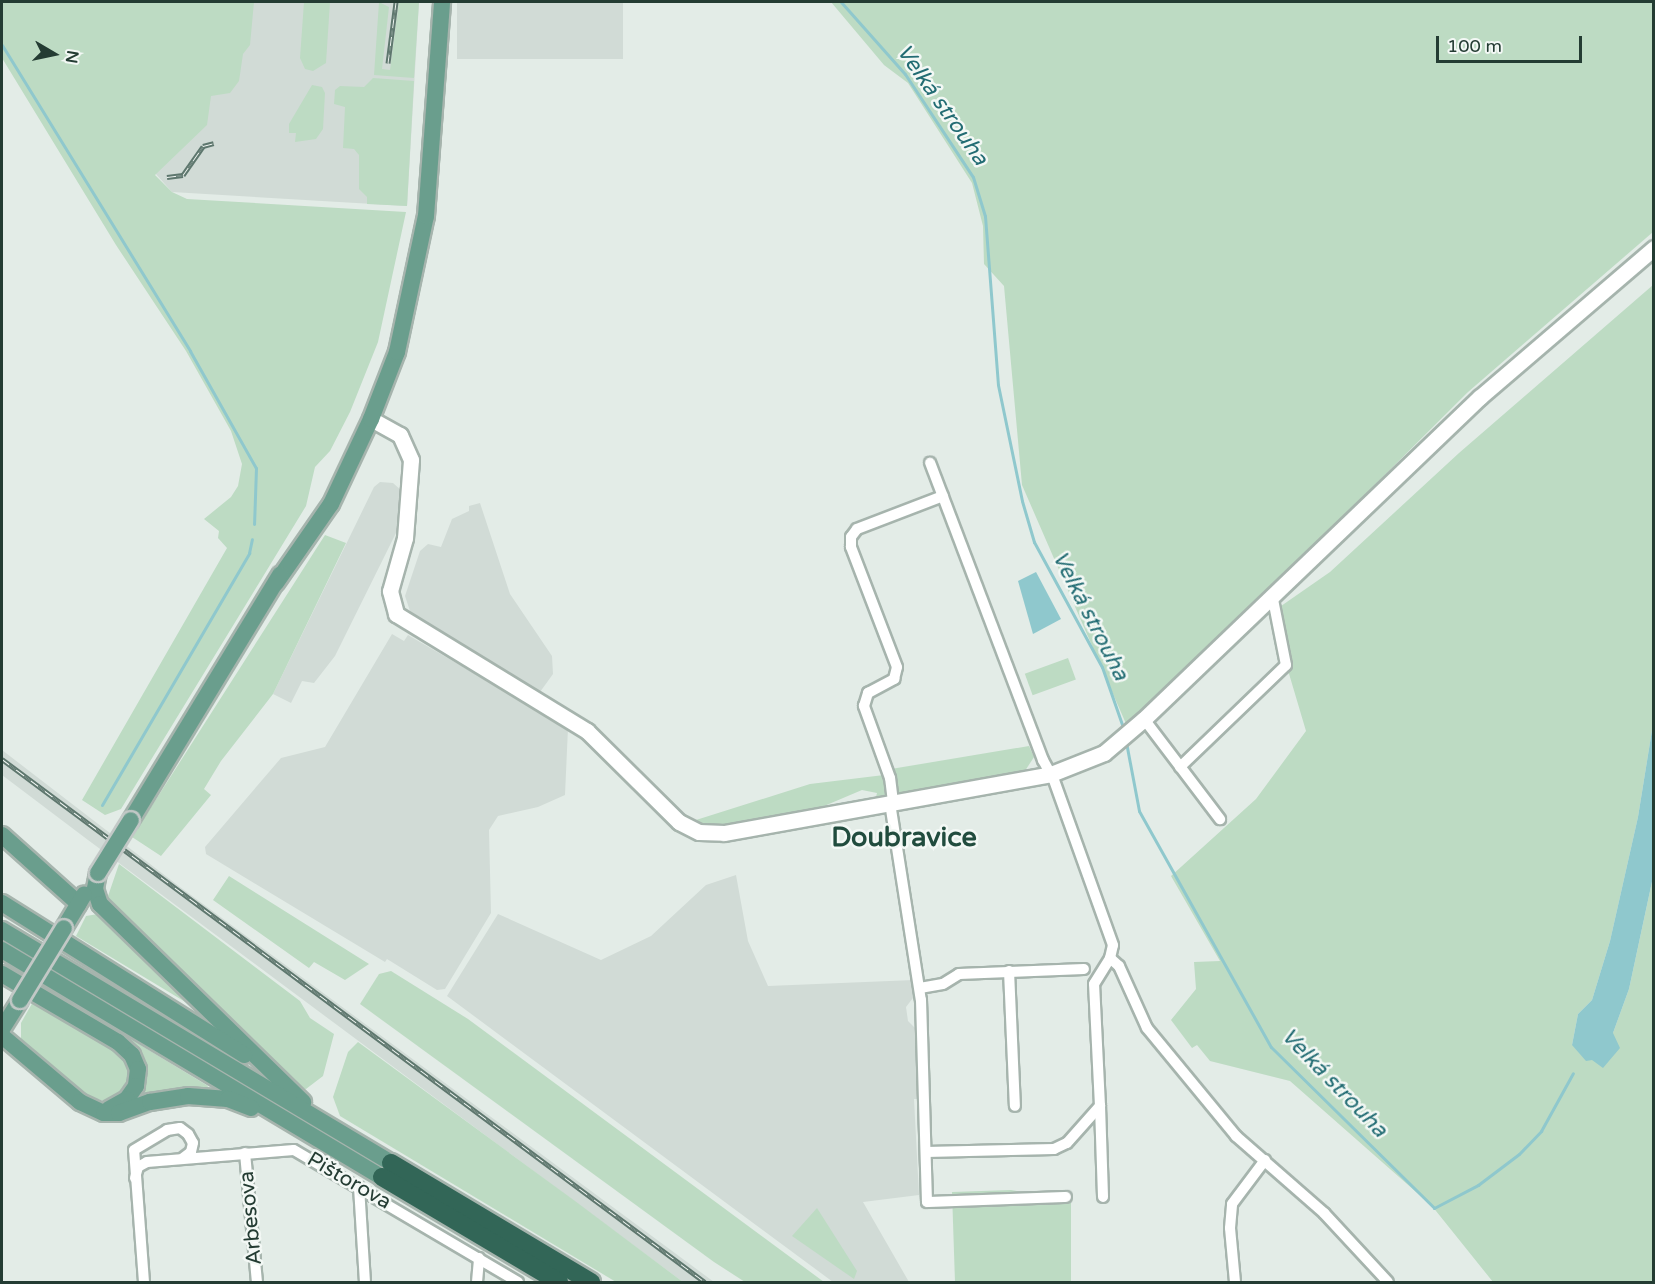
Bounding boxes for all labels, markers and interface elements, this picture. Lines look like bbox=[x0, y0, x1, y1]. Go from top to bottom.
north arrow bbox=[24, 24, 84, 84]
scale bar bbox=[1439, 24, 1584, 62]
text: 100 m bbox=[1447, 35, 1502, 57]
water label: Velká strouha bbox=[891, 40, 993, 170]
text: N bbox=[61, 49, 83, 65]
water label: Velká strouha bbox=[1046, 547, 1134, 685]
district label: Doubravice bbox=[831, 822, 977, 854]
water label: Velká strouha bbox=[1275, 1023, 1393, 1143]
street label: Pištorova bbox=[302, 1147, 396, 1215]
street label: Arbesova bbox=[234, 1170, 268, 1266]

